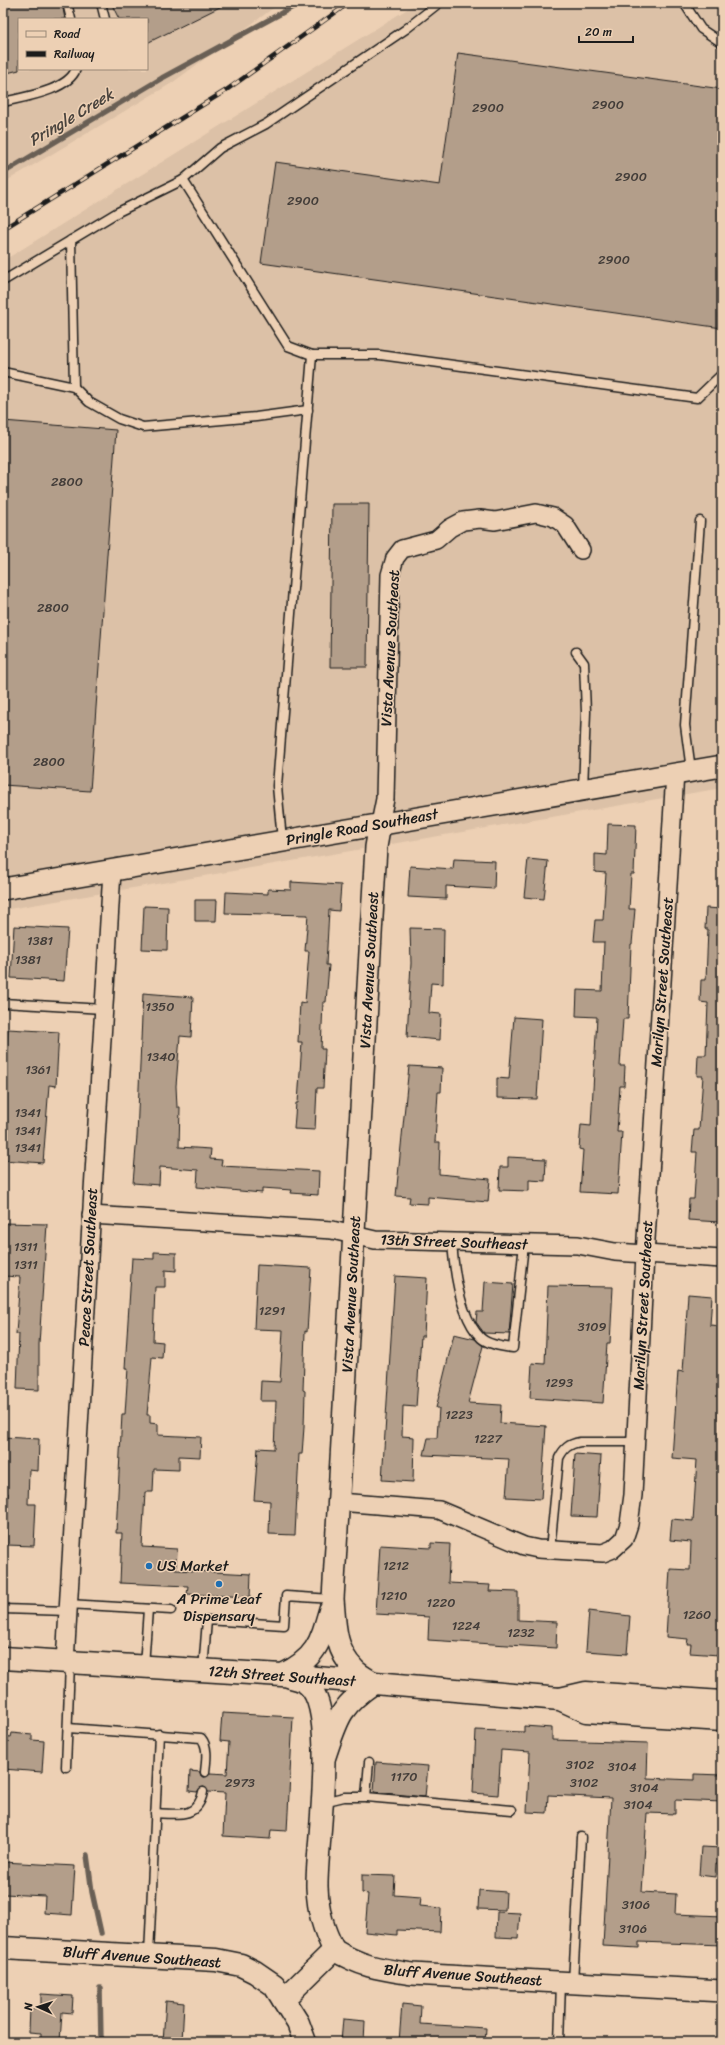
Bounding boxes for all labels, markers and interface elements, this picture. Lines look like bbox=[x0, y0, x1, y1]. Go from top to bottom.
legend bbox=[18, 18, 148, 70]
scale bar bbox=[579, 18, 633, 44]
text: 20 m bbox=[585, 21, 612, 43]
text: Road bbox=[54, 23, 81, 45]
text: Railway bbox=[54, 43, 95, 65]
water label: Pringle Creek bbox=[23, 79, 121, 154]
house number: 2900 bbox=[592, 93, 624, 116]
house number: 2900 bbox=[472, 96, 504, 119]
house number: 2900 bbox=[615, 165, 647, 188]
house number: 2900 bbox=[287, 189, 319, 212]
house number: 2900 bbox=[598, 248, 630, 271]
house number: 2800 bbox=[51, 470, 83, 493]
street label: Vista Avenue Southeast bbox=[373, 569, 407, 727]
house number: 2800 bbox=[37, 596, 69, 619]
house number: 2800 bbox=[33, 750, 65, 773]
street label: Pringle Road Southeast bbox=[284, 801, 441, 853]
street label: Vista Avenue Southeast bbox=[352, 891, 386, 1049]
street label: Marilyn Street Southeast bbox=[643, 896, 681, 1068]
house number: 1381 bbox=[27, 929, 53, 952]
house number: 1381 bbox=[15, 948, 41, 971]
house number: 1350 bbox=[146, 995, 174, 1018]
house number: 1340 bbox=[146, 1045, 176, 1068]
house number: 1361 bbox=[25, 1058, 51, 1081]
house number: 1341 bbox=[15, 1101, 42, 1124]
house number: 1341 bbox=[15, 1119, 42, 1142]
house number: 1341 bbox=[15, 1136, 42, 1159]
street label: Peace Street Southeast bbox=[71, 1187, 105, 1347]
street label: Vista Avenue Southeast bbox=[334, 1215, 368, 1373]
street label: Marilyn Street Southeast bbox=[626, 1219, 660, 1391]
street label: 13th Street Southeast bbox=[380, 1226, 529, 1258]
house number: 1311 bbox=[14, 1235, 38, 1258]
house number: 1311 bbox=[14, 1253, 38, 1276]
house number: 1291 bbox=[259, 1299, 286, 1322]
house number: 3109 bbox=[578, 1315, 606, 1338]
house number: 1293 bbox=[545, 1371, 573, 1394]
house number: 1223 bbox=[445, 1403, 473, 1426]
house number: 1227 bbox=[474, 1427, 504, 1450]
place label: US Market bbox=[157, 1553, 229, 1579]
house number: 1212 bbox=[383, 1554, 410, 1577]
marker: US Market bbox=[144, 1561, 154, 1571]
marker: A Prime Leaf Dispensary bbox=[214, 1579, 224, 1589]
house number: 1210 bbox=[381, 1584, 407, 1607]
place label: A Prime Leaf Dispensary bbox=[176, 1586, 263, 1629]
house number: 1220 bbox=[427, 1591, 455, 1614]
house number: 1260 bbox=[683, 1603, 711, 1626]
house number: 1224 bbox=[452, 1614, 480, 1637]
house number: 1232 bbox=[507, 1621, 535, 1644]
street label: 12th Street Southeast bbox=[207, 1658, 358, 1694]
house number: 3102 bbox=[566, 1753, 595, 1776]
house number: 3104 bbox=[607, 1755, 637, 1778]
house number: 1170 bbox=[391, 1765, 417, 1788]
house number: 2973 bbox=[225, 1771, 255, 1794]
house number: 3102 bbox=[570, 1771, 599, 1794]
house number: 3104 bbox=[629, 1776, 659, 1799]
house number: 3104 bbox=[623, 1793, 653, 1816]
house number: 3106 bbox=[622, 1893, 650, 1916]
house number: 3106 bbox=[619, 1917, 647, 1940]
street label: Bluff Avenue Southeast bbox=[62, 1938, 223, 1976]
street label: Bluff Avenue Southeast bbox=[383, 1956, 544, 1994]
north arrow bbox=[18, 1987, 58, 2027]
text: N bbox=[19, 2002, 38, 2012]

